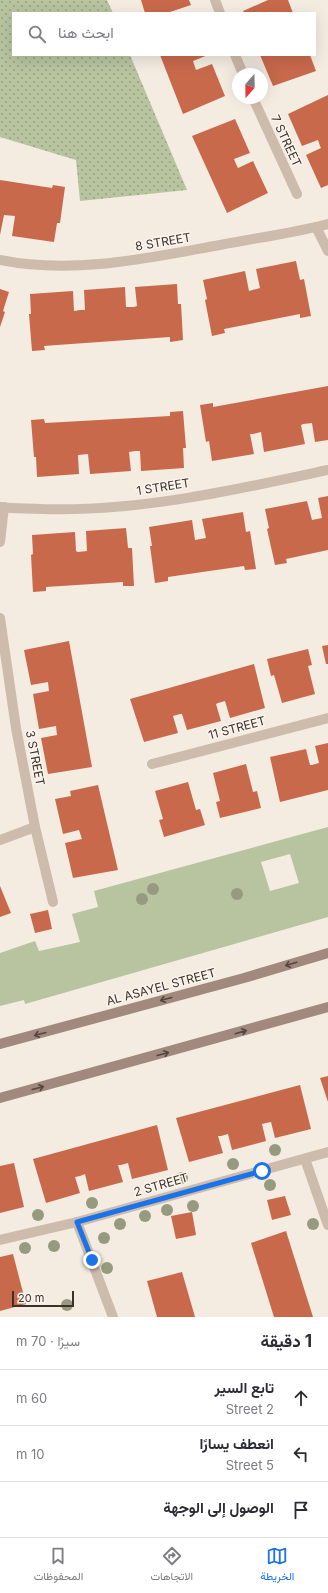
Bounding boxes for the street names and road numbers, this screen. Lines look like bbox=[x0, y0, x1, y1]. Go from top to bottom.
street label: 7 STREET bbox=[268, 112, 305, 169]
street label: 8 STREET bbox=[134, 229, 192, 254]
street label: 1 STREET bbox=[135, 475, 191, 498]
street label: 11 STREET bbox=[207, 713, 267, 742]
street label: 3 STREET bbox=[23, 729, 48, 787]
street label: AL ASAYEL STREET bbox=[105, 965, 217, 1008]
street label: 2 STREET bbox=[132, 1170, 190, 1199]

